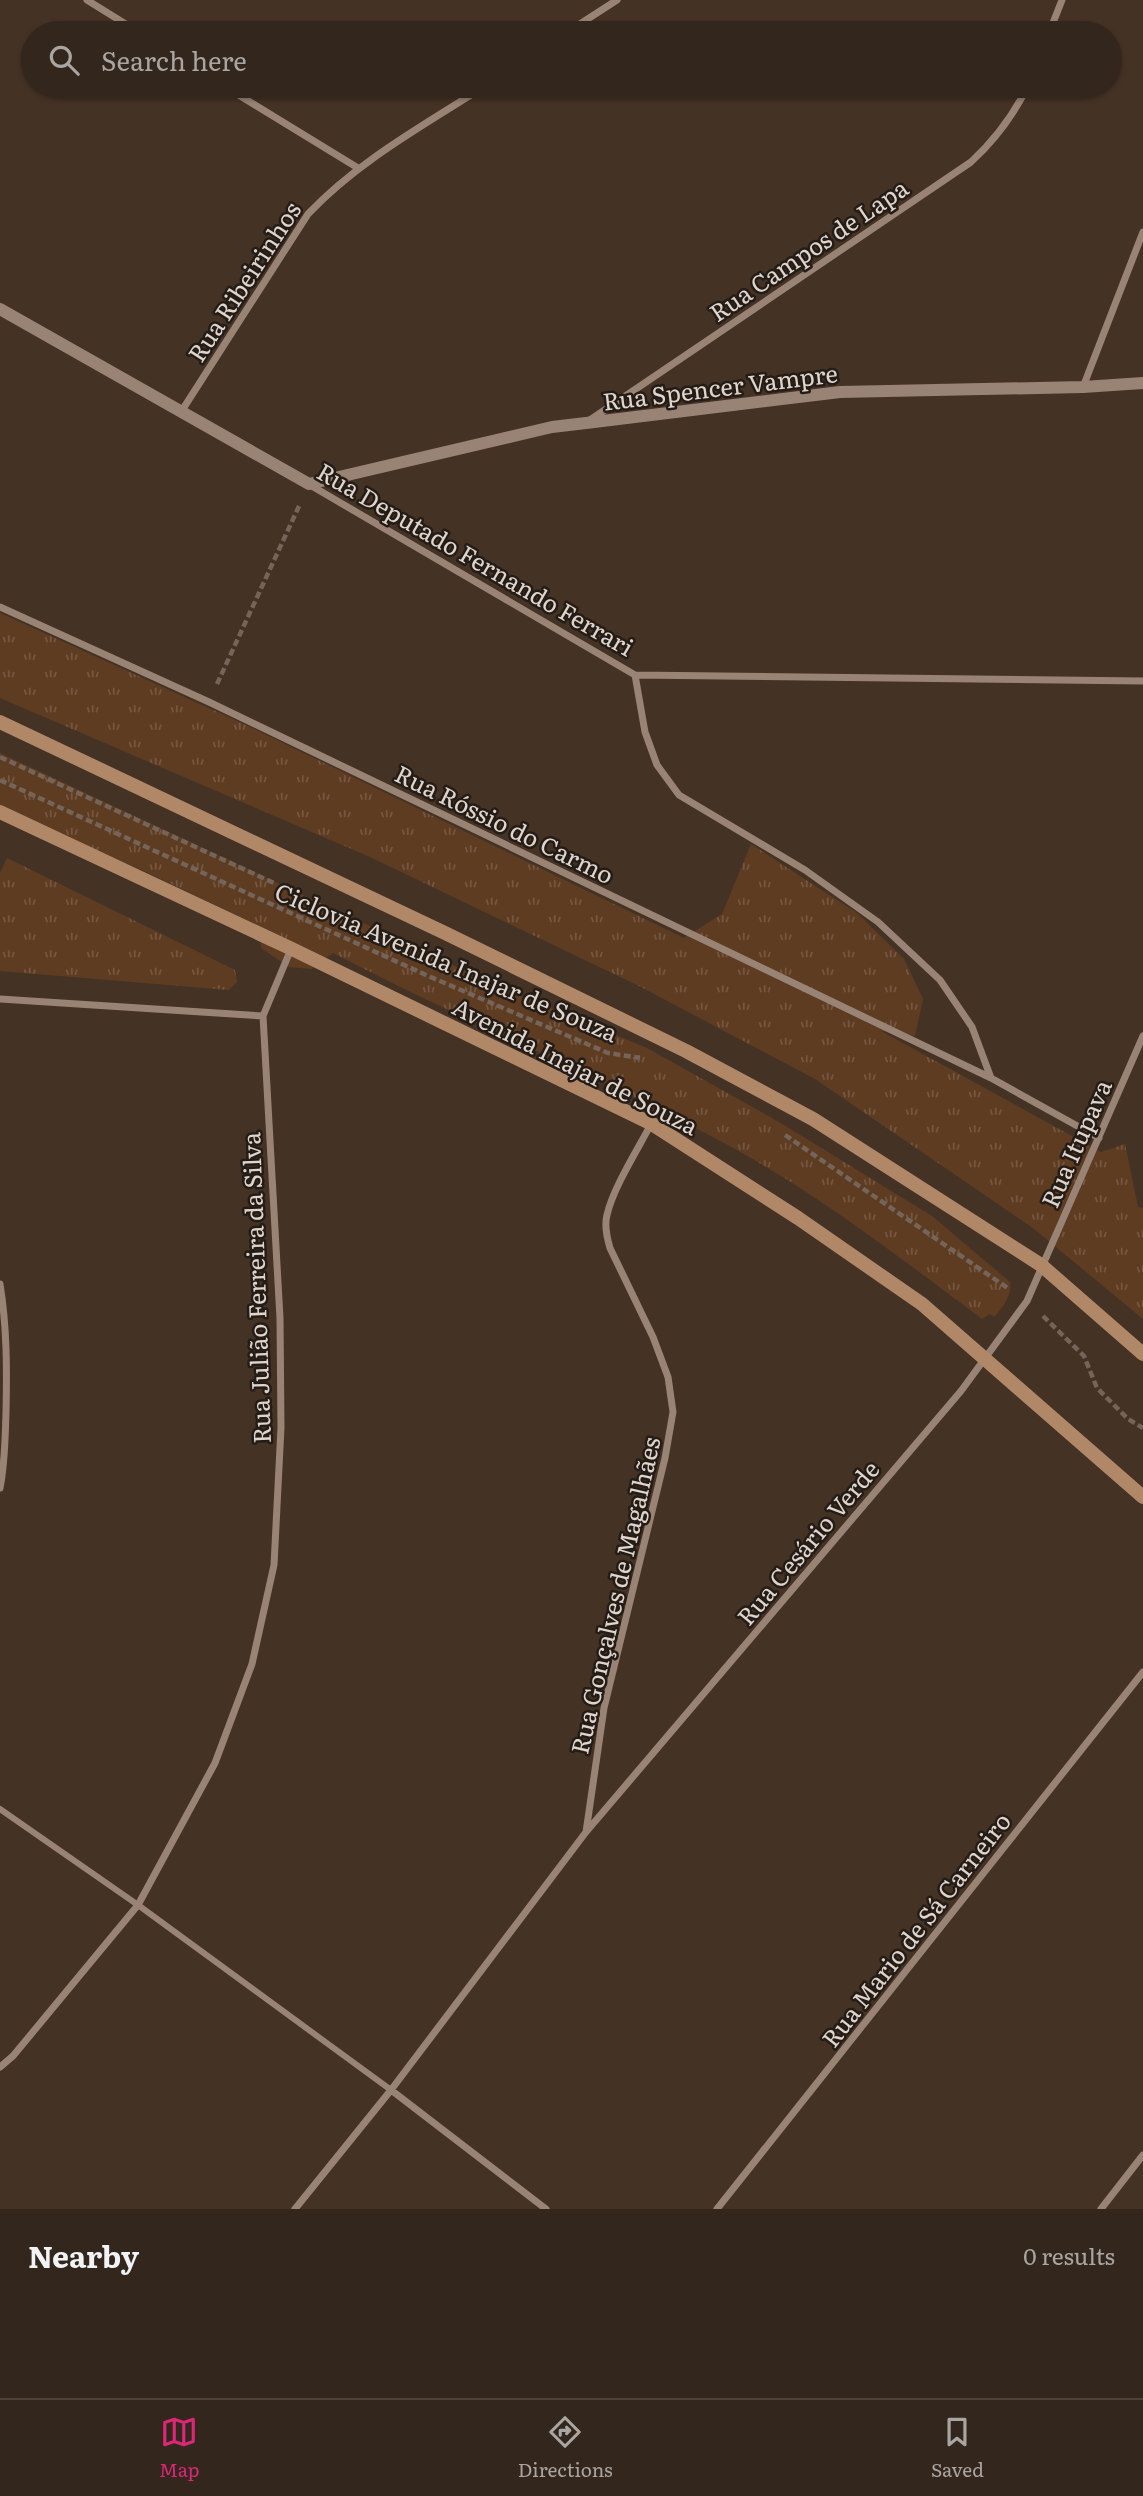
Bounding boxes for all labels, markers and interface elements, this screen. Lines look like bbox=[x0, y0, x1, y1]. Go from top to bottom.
search box bbox=[21, 21, 1122, 98]
text: Search here bbox=[101, 40, 247, 79]
icon: search bbox=[45, 41, 83, 79]
street label: Rua Campos de Lapa bbox=[702, 169, 914, 329]
street label: Rua Ribeirinhos bbox=[178, 194, 308, 368]
street label: Rua Spencer Vampre bbox=[600, 354, 840, 418]
street label: Rua Deputado Fernando Ferrari bbox=[311, 453, 641, 663]
street label: Rua Róssio do Carmo bbox=[390, 755, 620, 891]
street label: Ciclovia Avenida Inajar de Souza bbox=[270, 873, 624, 1049]
street label: Avenida Inajar de Souza bbox=[447, 988, 705, 1142]
street label: Rua Itupava bbox=[1031, 1073, 1119, 1213]
street label: Rua Julião Ferreira da Silva bbox=[232, 1132, 278, 1444]
street label: Rua Gonçalves de Magalhães bbox=[560, 1433, 668, 1757]
street label: Rua Cesário Verde bbox=[728, 1452, 886, 1632]
street label: Rua Mario de Sá Carneiro bbox=[812, 1804, 1018, 2054]
text: Nearby bbox=[28, 2233, 139, 2277]
text: 0 results bbox=[1023, 2238, 1115, 2272]
tab: Map bbox=[159, 2413, 200, 2483]
tab: Directions bbox=[518, 2413, 613, 2483]
tab: Saved bbox=[931, 2413, 984, 2483]

